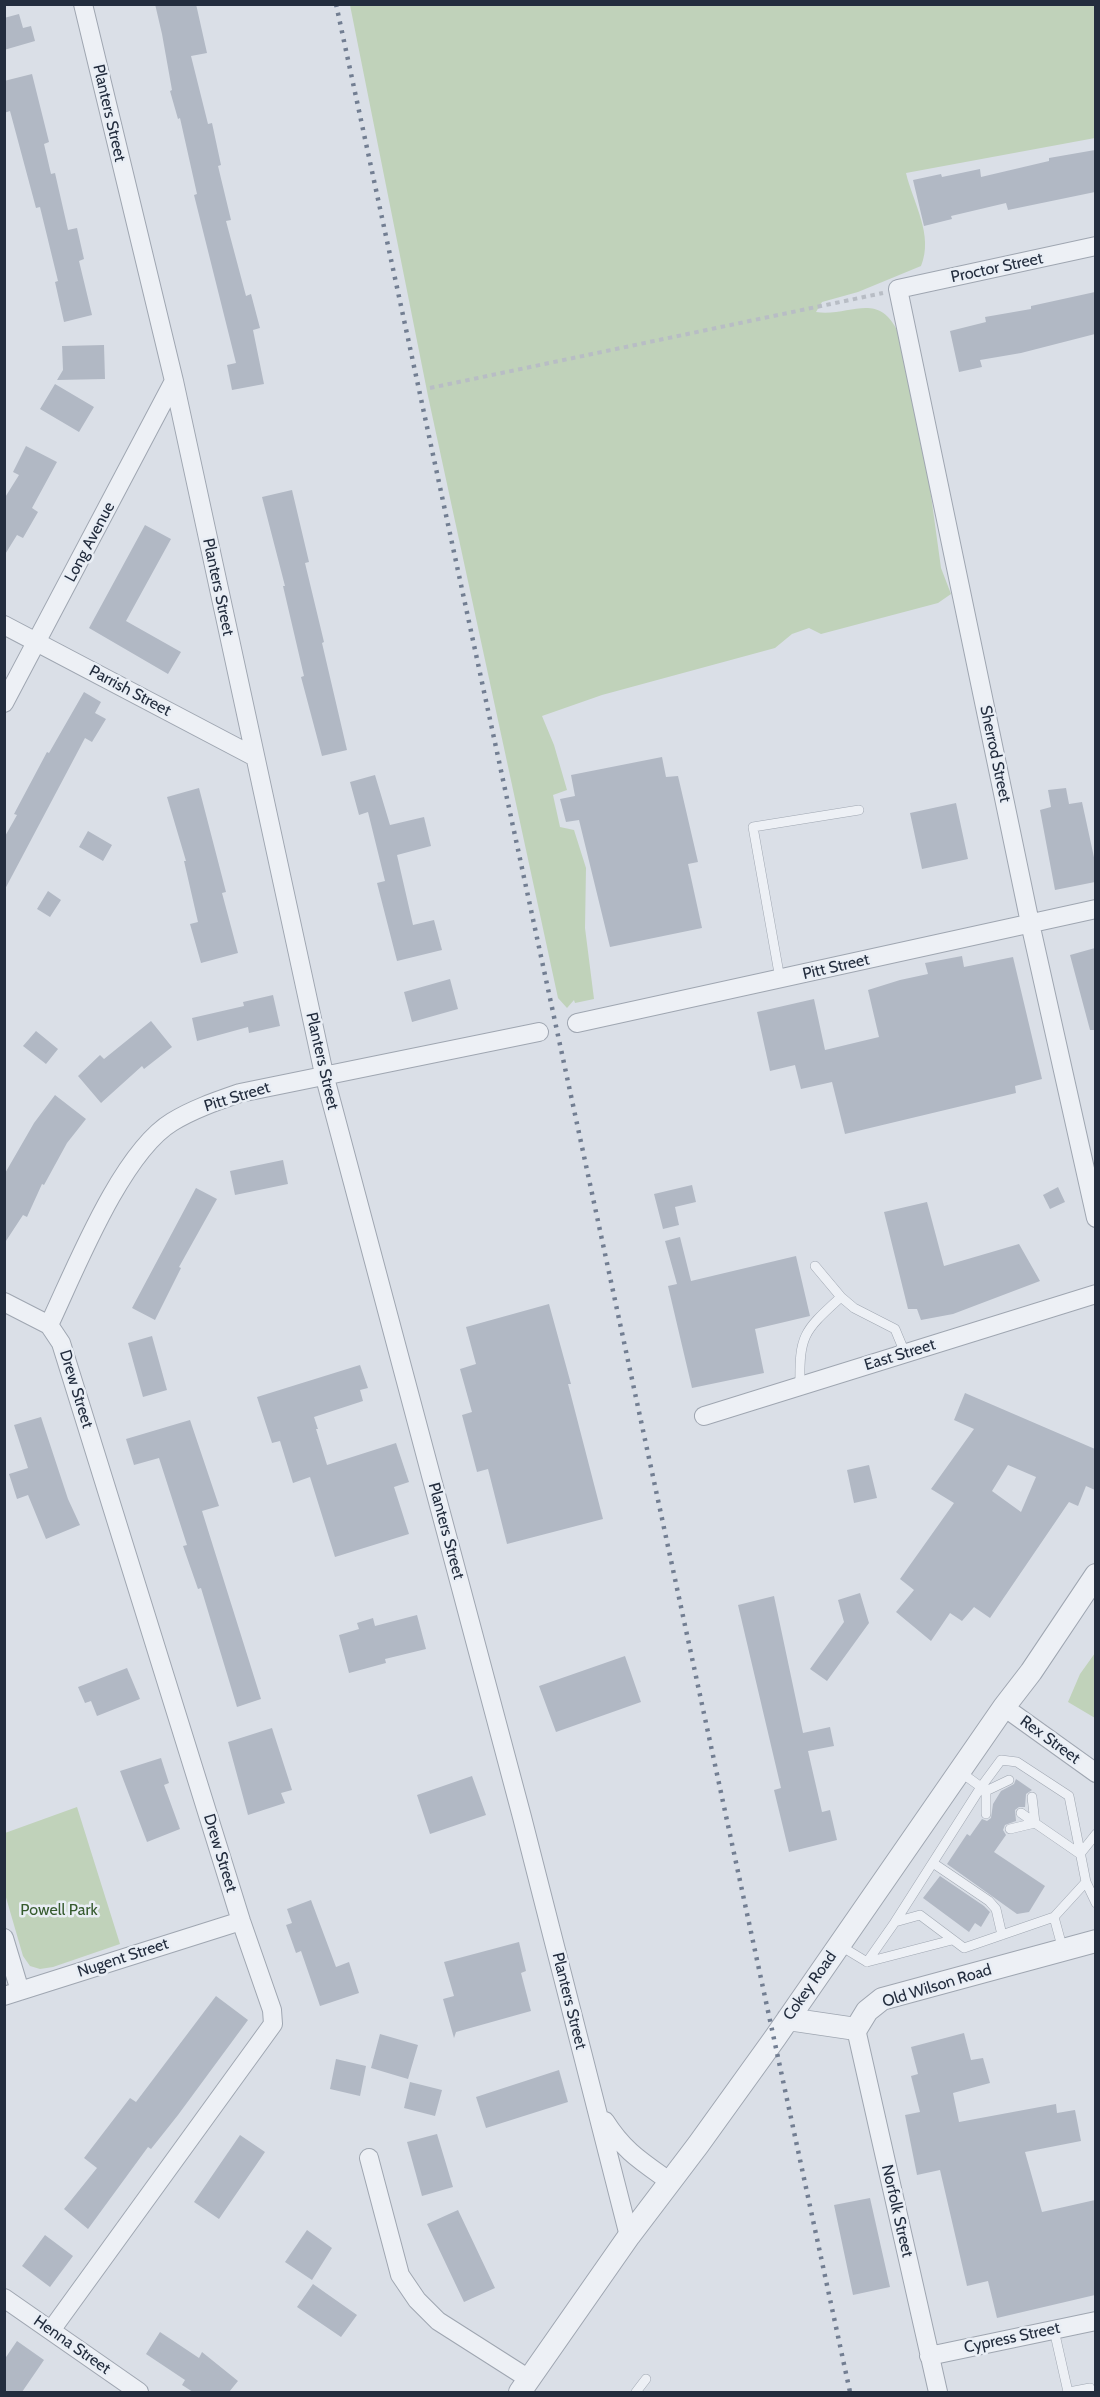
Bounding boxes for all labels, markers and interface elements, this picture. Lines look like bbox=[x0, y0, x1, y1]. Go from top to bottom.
street label: Planters Street bbox=[88, 62, 130, 164]
street label: Proctor Street bbox=[949, 249, 1045, 287]
street label: Long Avenue bbox=[61, 499, 119, 585]
street label: Planters Street bbox=[198, 536, 238, 638]
street label: Parrish Street bbox=[86, 661, 174, 721]
street label: Sherrod Street bbox=[975, 704, 1015, 804]
street label: Pitt Street bbox=[801, 950, 871, 984]
street label: Planters Street bbox=[301, 1010, 343, 1112]
street label: Pitt Street bbox=[202, 1078, 272, 1116]
street label: East Street bbox=[862, 1335, 938, 1375]
street label: Drew Street bbox=[55, 1348, 97, 1430]
street label: Planters Street bbox=[424, 1481, 468, 1581]
street label: Rex Street bbox=[1016, 1712, 1084, 1768]
street label: Drew Street bbox=[199, 1812, 241, 1894]
park label: Powell Park bbox=[20, 1900, 98, 1920]
street label: Nugent Street bbox=[75, 1934, 171, 1982]
street label: Cokey Road bbox=[779, 1948, 841, 2024]
street label: Planters Street bbox=[548, 1951, 590, 2051]
street label: Old Wilson Road bbox=[880, 1960, 994, 2012]
street label: Norfolk Street bbox=[877, 2163, 917, 2259]
street label: Henna Street bbox=[30, 2311, 114, 2379]
street label: Cypress Street bbox=[962, 2318, 1062, 2358]

